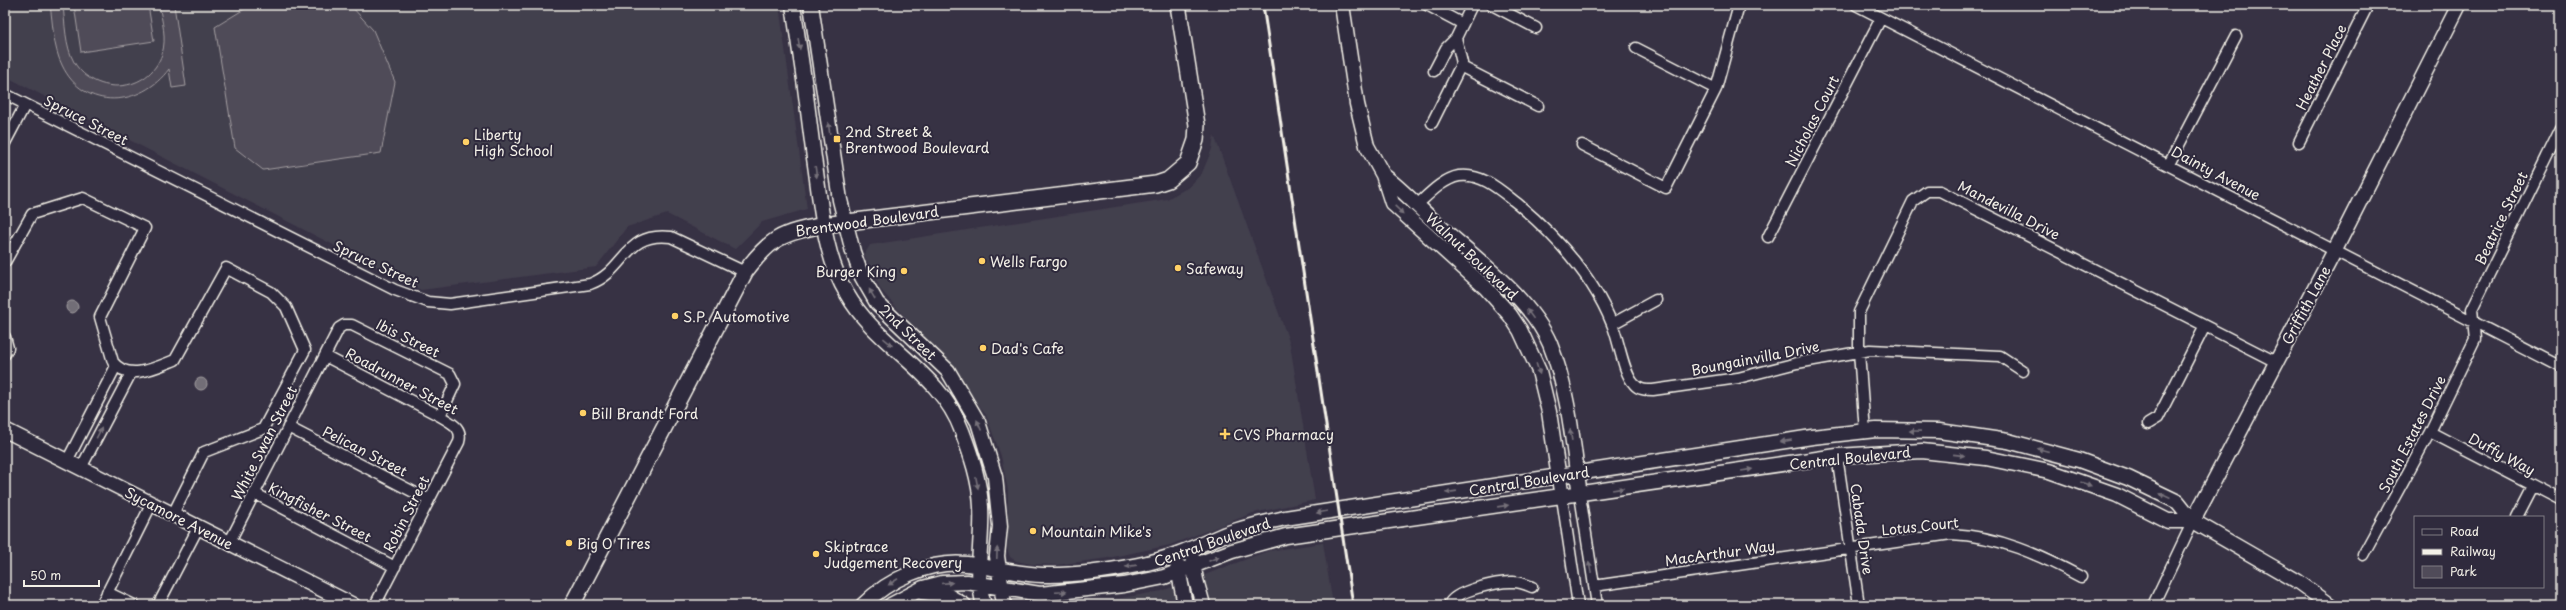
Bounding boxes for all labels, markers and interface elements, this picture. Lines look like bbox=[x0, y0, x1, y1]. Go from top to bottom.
street label: Heather Place bbox=[2290, 20, 2352, 114]
one-way arrow bbox=[796, 37, 802, 50]
street label: Nicholas Court bbox=[1780, 71, 1844, 170]
street label: Spruce Street bbox=[40, 90, 132, 150]
place label: 2nd Street & Brentwood Boulevard bbox=[845, 121, 990, 158]
one-way arrow bbox=[826, 122, 832, 135]
place label: Liberty High School bbox=[474, 124, 553, 161]
marker: 2nd Street & Brentwood Boulevard bbox=[832, 134, 842, 144]
marker: Liberty High School bbox=[461, 137, 471, 147]
street label: Dainty Avenue bbox=[2168, 141, 2265, 206]
one-way arrow bbox=[813, 166, 820, 178]
street label: Beatrice Street bbox=[2469, 168, 2533, 268]
street label: Mandevilla Drive bbox=[1954, 175, 2064, 245]
street label: Brentwood Boulevard bbox=[794, 200, 940, 241]
one-way arrow bbox=[1394, 205, 1404, 215]
street label: Walnut Boulevard bbox=[1421, 208, 1523, 305]
street label: Spruce Street bbox=[330, 235, 422, 293]
place label: Wells Fargo bbox=[990, 251, 1068, 272]
marker: Wells Fargo bbox=[977, 256, 987, 266]
place label: Safeway bbox=[1186, 258, 1244, 279]
place label: Burger King bbox=[816, 261, 896, 282]
street label: Griffith Lane bbox=[2276, 262, 2336, 348]
marker: Safeway bbox=[1173, 263, 1183, 273]
marker: Burger King bbox=[899, 266, 909, 276]
one-way arrow bbox=[868, 288, 875, 300]
street label: 2nd Street bbox=[874, 299, 942, 365]
place label: S.P. Automotive bbox=[683, 306, 790, 327]
one-way arrow bbox=[1526, 309, 1534, 319]
marker: S.P. Automotive bbox=[670, 311, 680, 321]
street label: Ibis Street bbox=[373, 314, 444, 363]
street label: Boungainvilla Drive bbox=[1689, 335, 1821, 381]
one-way arrow bbox=[883, 337, 893, 346]
place label: Dad's Cafe bbox=[991, 338, 1064, 359]
street label: Roadrunner Street bbox=[342, 342, 462, 420]
marker: Dad's Cafe bbox=[978, 343, 988, 353]
one-way arrow bbox=[1535, 363, 1541, 375]
street label: South Estates Drive bbox=[2373, 372, 2451, 496]
street label: White Swan Street bbox=[226, 382, 302, 504]
place label: Bill Brandt Ford bbox=[591, 403, 698, 424]
marker: Bill Brandt Ford bbox=[578, 408, 588, 418]
one-way arrow bbox=[976, 419, 982, 431]
street label: Pelican Street bbox=[319, 421, 411, 481]
place label: CVS Pharmacy bbox=[1233, 424, 1334, 445]
one-way arrow bbox=[96, 428, 102, 439]
one-way arrow bbox=[1908, 428, 1921, 434]
street label: Duffy Way bbox=[2465, 428, 2539, 480]
marker: CVS Pharmacy bbox=[1220, 429, 1230, 439]
one-way arrow bbox=[1568, 429, 1574, 441]
one-way arrow bbox=[1780, 438, 1792, 444]
street label: Central Boulevard bbox=[1788, 441, 1912, 475]
one-way arrow bbox=[2037, 447, 2049, 453]
one-way arrow bbox=[1953, 452, 1965, 458]
street label: Central Boulevard bbox=[1467, 461, 1591, 501]
one-way arrow bbox=[1741, 467, 1753, 473]
street label: Robin Street bbox=[378, 472, 434, 556]
street label: Kingfisher Street bbox=[265, 477, 376, 547]
one-way arrow bbox=[975, 477, 981, 489]
one-way arrow bbox=[2080, 481, 2092, 487]
street label: Sycamore Avenue bbox=[121, 482, 237, 555]
street label: Cabada Drive bbox=[1845, 482, 1879, 576]
one-way arrow bbox=[1612, 486, 1624, 492]
one-way arrow bbox=[1445, 489, 1457, 495]
one-way arrow bbox=[2159, 493, 2170, 499]
one-way arrow bbox=[1497, 503, 1509, 509]
one-way arrow bbox=[1316, 509, 1328, 515]
street label: Lotus Court bbox=[1880, 511, 1960, 541]
street label: Central Boulevard bbox=[1151, 512, 1273, 572]
legend bbox=[2414, 516, 2544, 588]
place label: Mountain Mike's bbox=[1041, 521, 1151, 542]
text: Road bbox=[2450, 522, 2479, 540]
marker: Mountain Mike's bbox=[1028, 526, 1038, 536]
place label: Big O Tires bbox=[577, 533, 650, 554]
street label: MacArthur Way bbox=[1664, 535, 1776, 571]
place label: Skiptrace Judgement Recovery bbox=[824, 536, 962, 573]
marker: Big O Tires bbox=[564, 538, 574, 548]
text: Railway bbox=[2450, 542, 2496, 560]
one-way arrow bbox=[994, 547, 1001, 559]
marker: Skiptrace Judgement Recovery bbox=[811, 549, 821, 559]
one-way arrow bbox=[1209, 555, 1221, 561]
one-way arrow bbox=[1586, 561, 1592, 573]
scale bar bbox=[24, 562, 99, 588]
text: Park bbox=[2450, 562, 2477, 580]
one-way arrow bbox=[1125, 563, 1137, 569]
text: 50 m bbox=[30, 566, 61, 584]
one-way arrow bbox=[888, 578, 899, 586]
one-way arrow bbox=[941, 580, 953, 587]
one-way arrow bbox=[1055, 589, 1067, 596]

